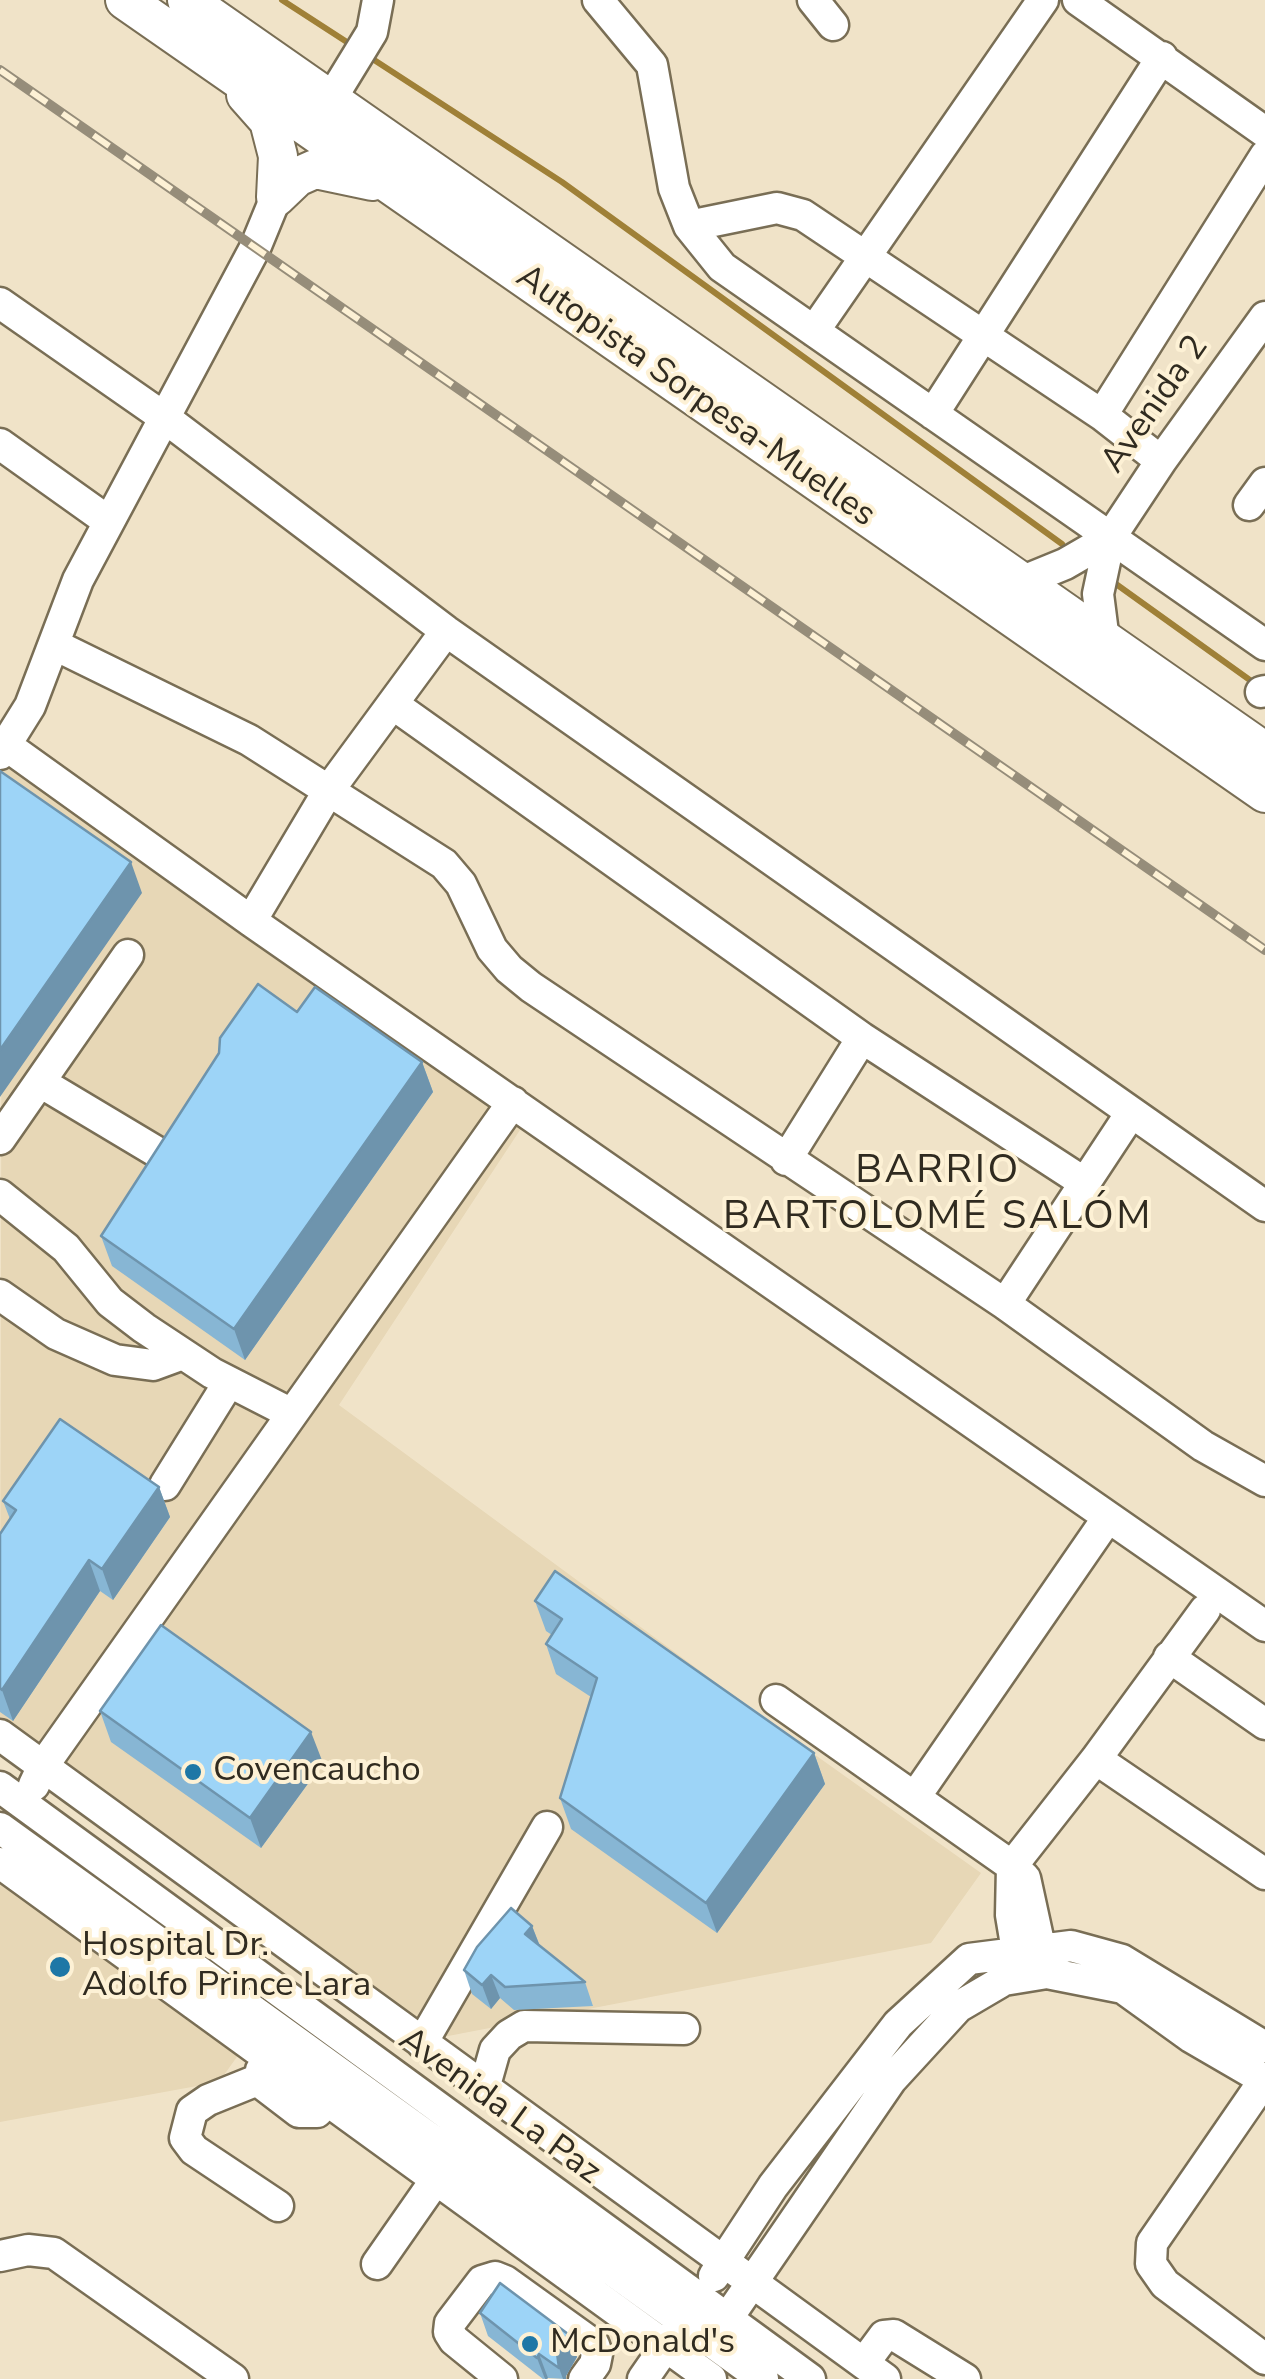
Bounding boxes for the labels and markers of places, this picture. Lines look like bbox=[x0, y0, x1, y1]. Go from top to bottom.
place label: Covencaucho bbox=[213, 1751, 421, 1793]
marker: Covencaucho bbox=[182, 1761, 204, 1783]
place label: Hospital Dr. Adolfo Prince Lara bbox=[82, 1926, 371, 2008]
marker: Hospital Dr. Adolfo Prince Lara bbox=[47, 1954, 73, 1980]
place label: McDonald's bbox=[550, 2323, 735, 2365]
marker: McDonald's bbox=[519, 2333, 541, 2355]

